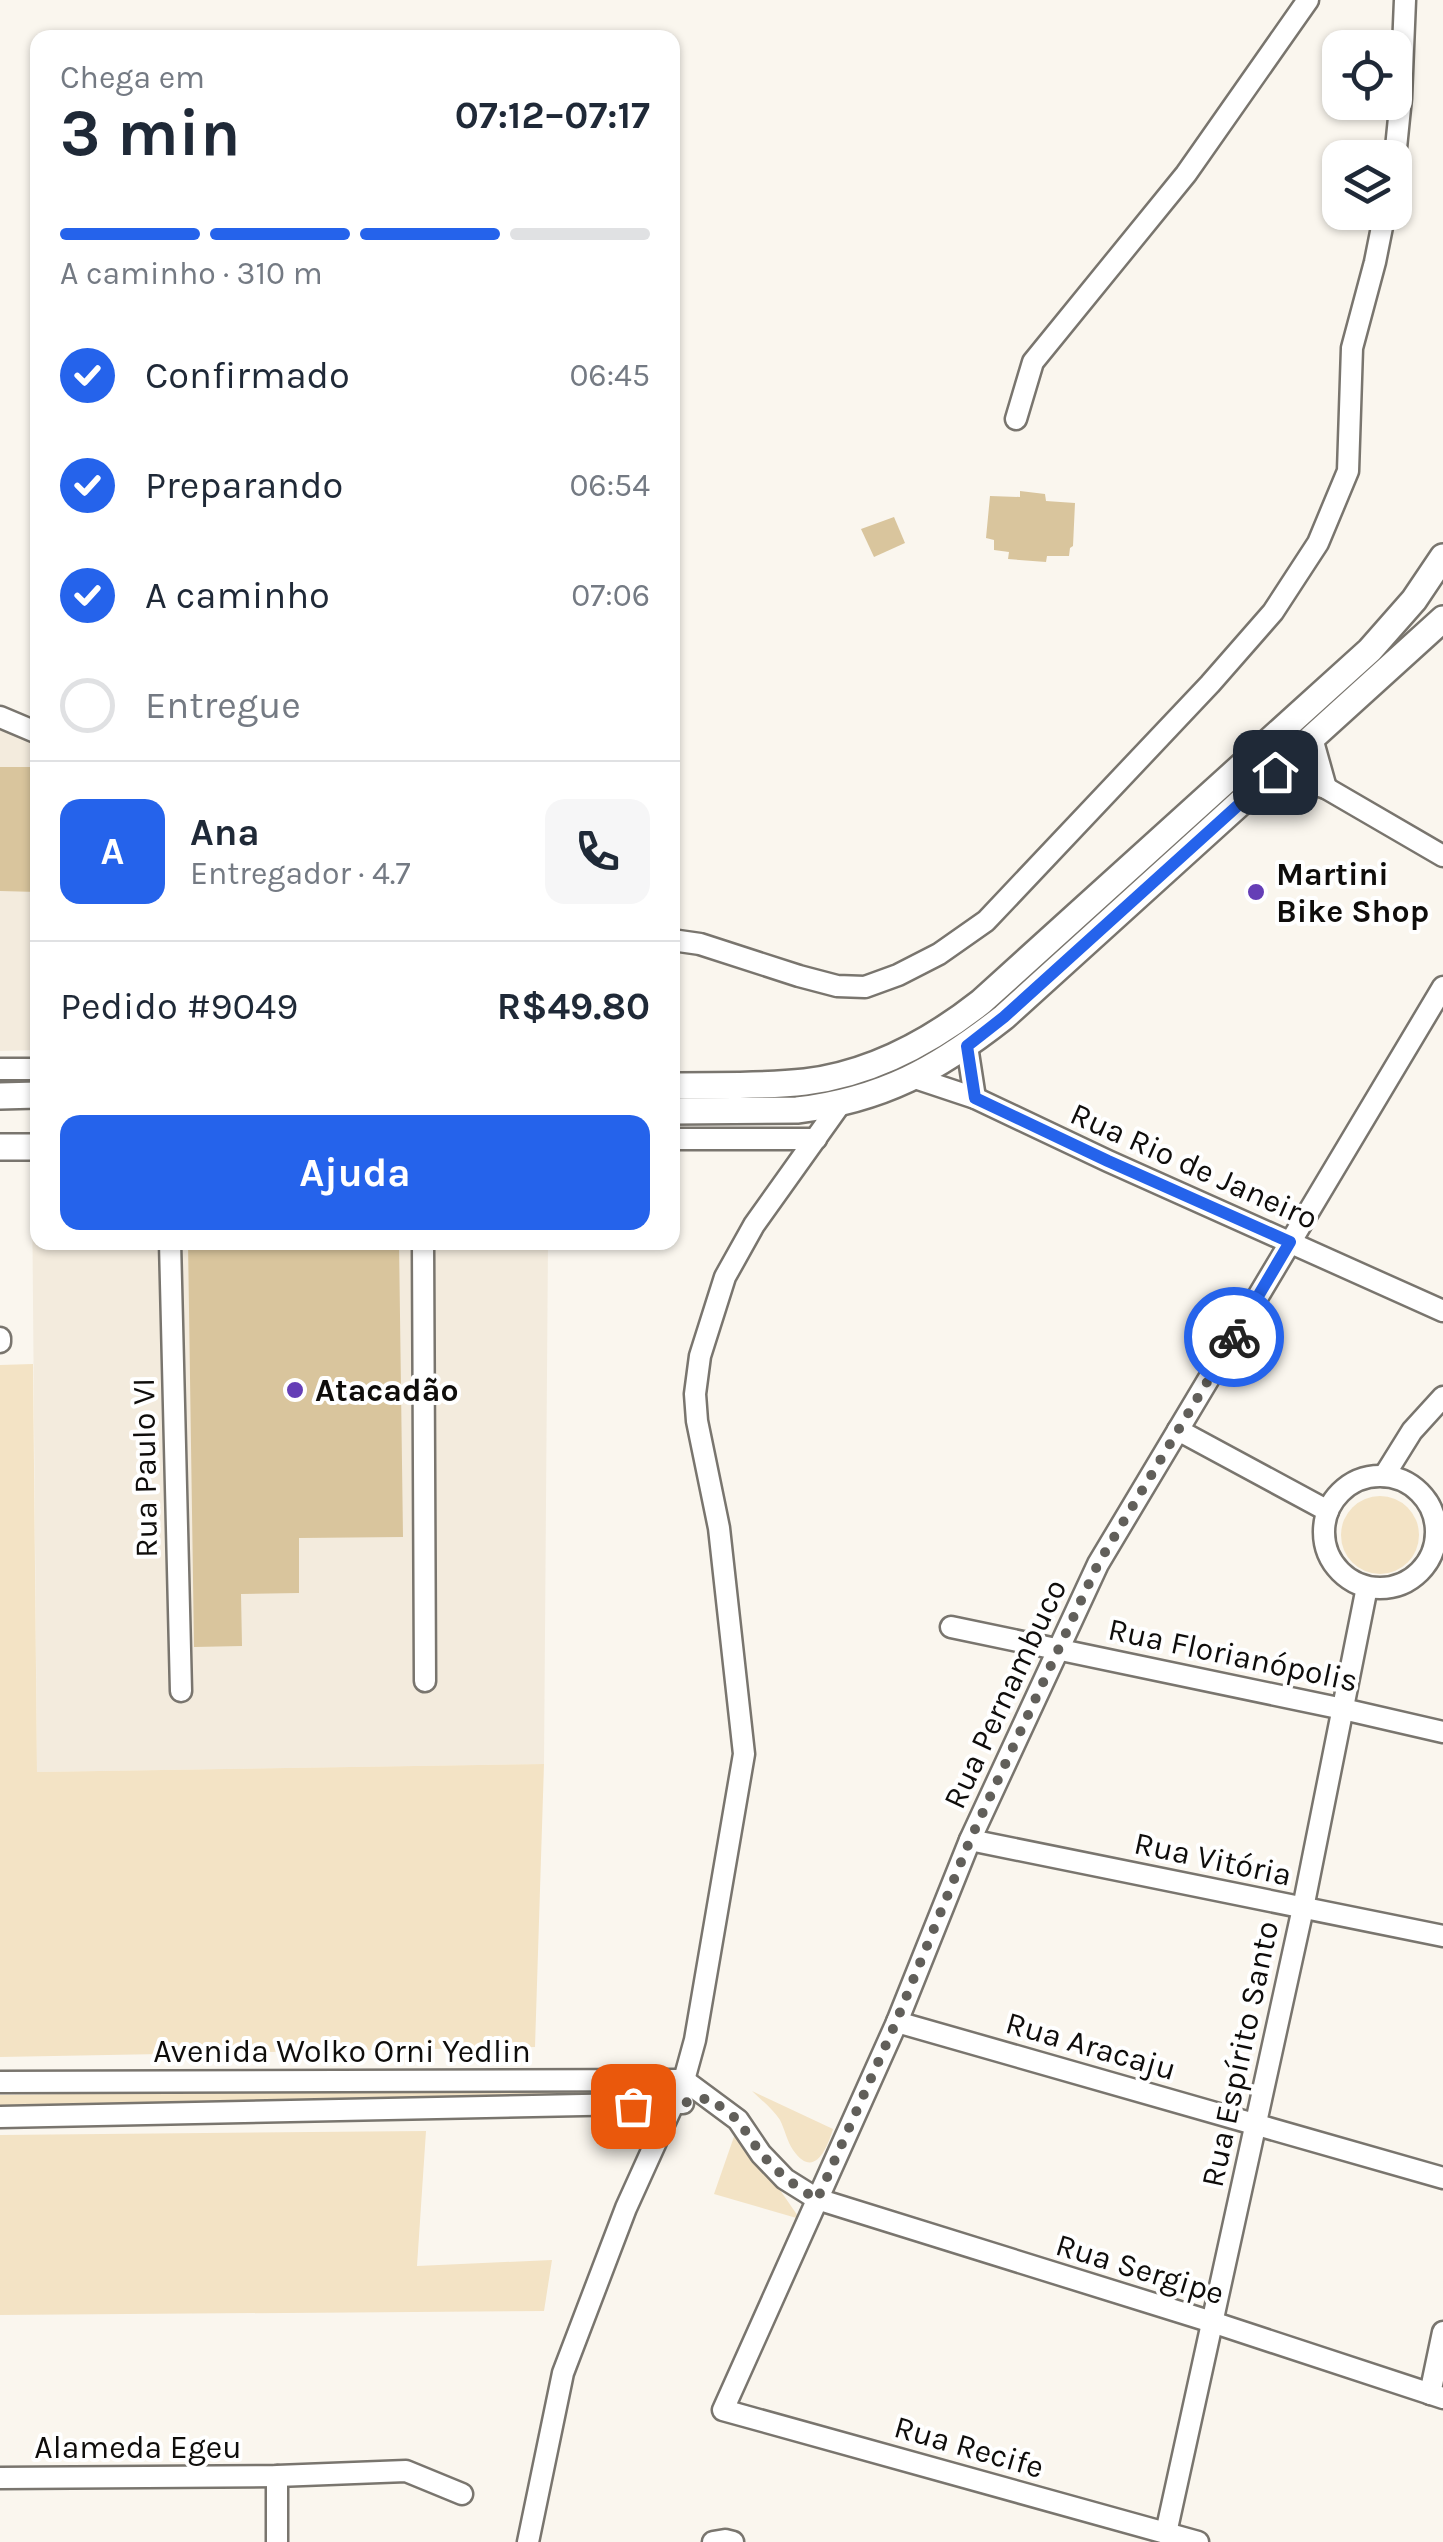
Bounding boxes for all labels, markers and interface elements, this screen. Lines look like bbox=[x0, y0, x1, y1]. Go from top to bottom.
map controls bbox=[1322, 30, 1412, 230]
button: locate bbox=[1322, 30, 1412, 120]
text: Chega em bbox=[60, 59, 205, 96]
text: 07:12–07:17 bbox=[455, 93, 650, 138]
text: 3 min bbox=[60, 95, 240, 171]
button: layers bbox=[1322, 140, 1412, 230]
text: A caminho · 310 m bbox=[60, 255, 323, 292]
icon: check bbox=[60, 348, 115, 403]
text: Confirmado bbox=[145, 353, 350, 398]
text: 06:45 bbox=[569, 357, 650, 394]
icon: check bbox=[60, 458, 115, 513]
text: Preparando bbox=[145, 463, 343, 508]
text: 06:54 bbox=[569, 467, 650, 504]
icon: check bbox=[60, 568, 115, 623]
text: A caminho bbox=[145, 573, 330, 618]
text: 07:06 bbox=[571, 577, 650, 614]
text: Entregue bbox=[145, 683, 301, 728]
pin bbox=[1233, 730, 1318, 815]
icon: home bbox=[1248, 745, 1303, 800]
button: phone bbox=[545, 799, 650, 904]
text: Ana bbox=[190, 810, 260, 855]
text: A bbox=[101, 829, 124, 874]
text: Entregador · 4.7 bbox=[190, 855, 411, 892]
place label: Martini Bike Shop bbox=[1276, 856, 1429, 930]
marker: Martini Bike Shop bbox=[1245, 881, 1267, 903]
text: Pedido #9049 bbox=[60, 984, 298, 1029]
text: R$49.80 bbox=[497, 984, 650, 1029]
street label: Rua Rio de Janeiro bbox=[1065, 1095, 1323, 1237]
button: Ajuda bbox=[60, 1115, 650, 1230]
courier bbox=[1184, 1287, 1284, 1387]
icon: bike bbox=[1207, 1310, 1262, 1365]
place label: Atacadão bbox=[315, 1372, 459, 1409]
street label: Rua Paulo VI bbox=[125, 1378, 165, 1558]
marker: Atacadão bbox=[284, 1379, 306, 1401]
street label: Rua Pernambuco bbox=[936, 1573, 1074, 1815]
street label: Rua Florianópolis bbox=[1105, 1610, 1361, 1700]
street label: Rua Vitória bbox=[1131, 1824, 1295, 1894]
street label: Rua Espírito Santo bbox=[1194, 1917, 1286, 2191]
street label: Rua Aracaju bbox=[1002, 2004, 1180, 2088]
street label: Avenida Wolko Orni Yedlin bbox=[153, 2033, 531, 2070]
pin bbox=[591, 2064, 676, 2149]
icon: bag bbox=[606, 2079, 661, 2134]
street label: Rua Sergipe bbox=[1052, 2226, 1228, 2312]
street label: Rua Recife bbox=[890, 2408, 1048, 2486]
street label: Alameda Egeu bbox=[34, 2429, 242, 2466]

